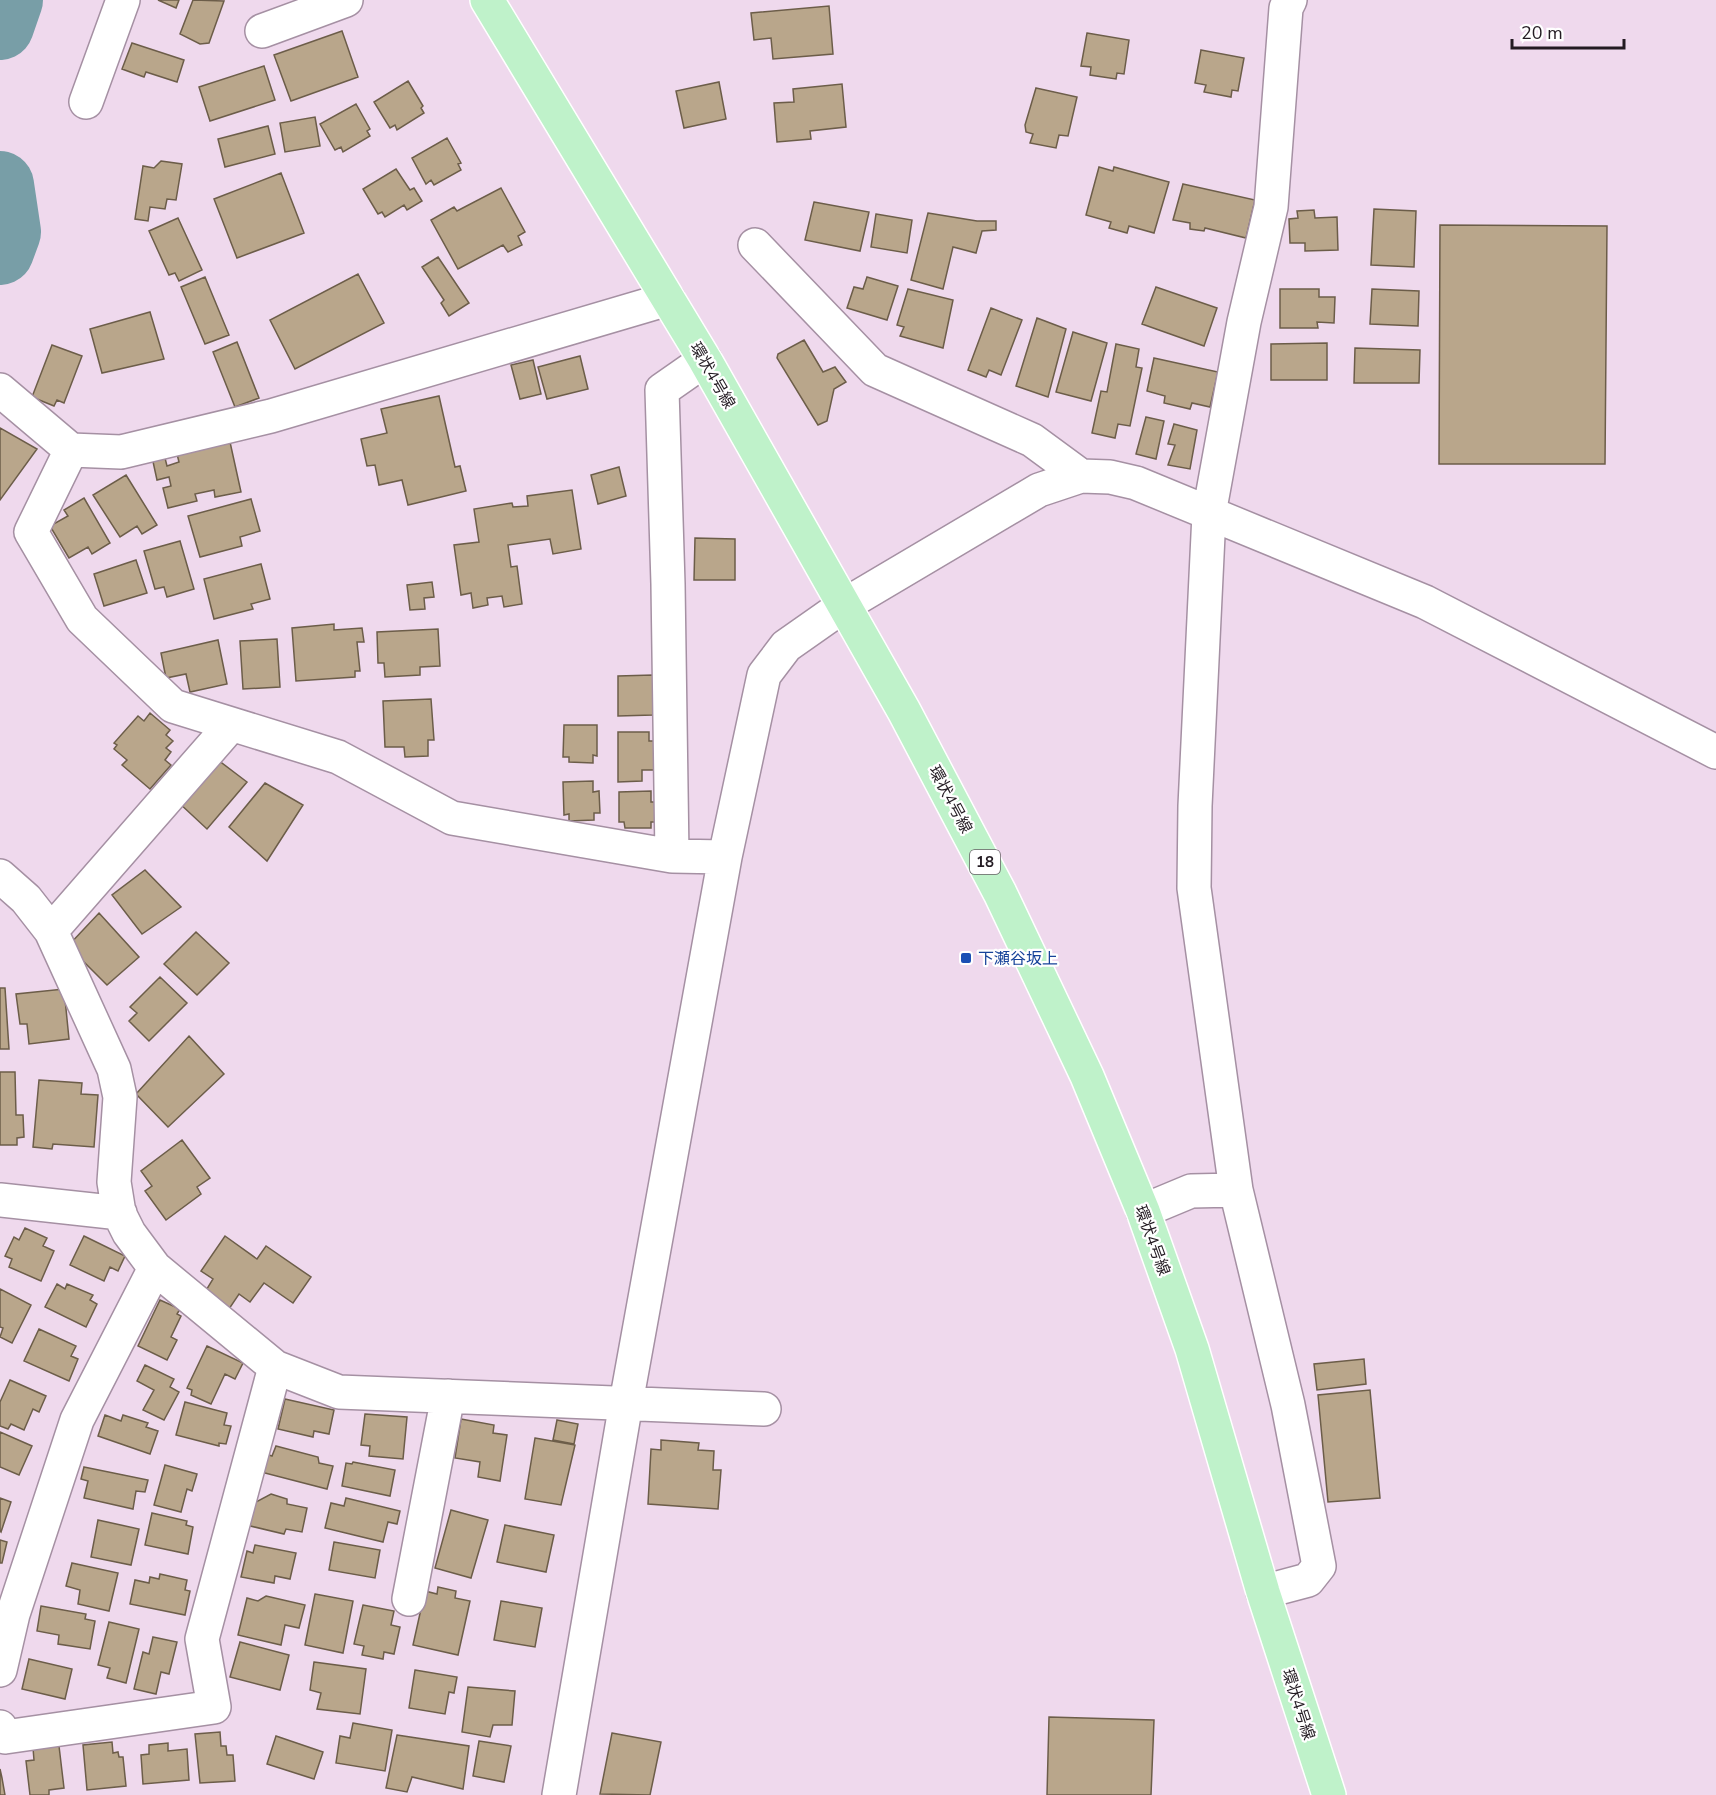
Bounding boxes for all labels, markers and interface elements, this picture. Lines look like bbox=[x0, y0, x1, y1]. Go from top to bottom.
scale bar bbox=[1512, 12, 1624, 50]
text: 20 m bbox=[1521, 21, 1563, 45]
street label: 環状4号線 bbox=[684, 338, 740, 413]
street label: 環状4号線 bbox=[923, 762, 977, 837]
road number: 18 bbox=[970, 850, 1000, 874]
place label: 下瀬谷坂上 bbox=[978, 948, 1058, 970]
marker: 下瀬谷坂上 bbox=[959, 951, 973, 965]
street label: 環状4号線 bbox=[1129, 1202, 1175, 1279]
street label: 環状4号線 bbox=[1276, 1666, 1320, 1743]

